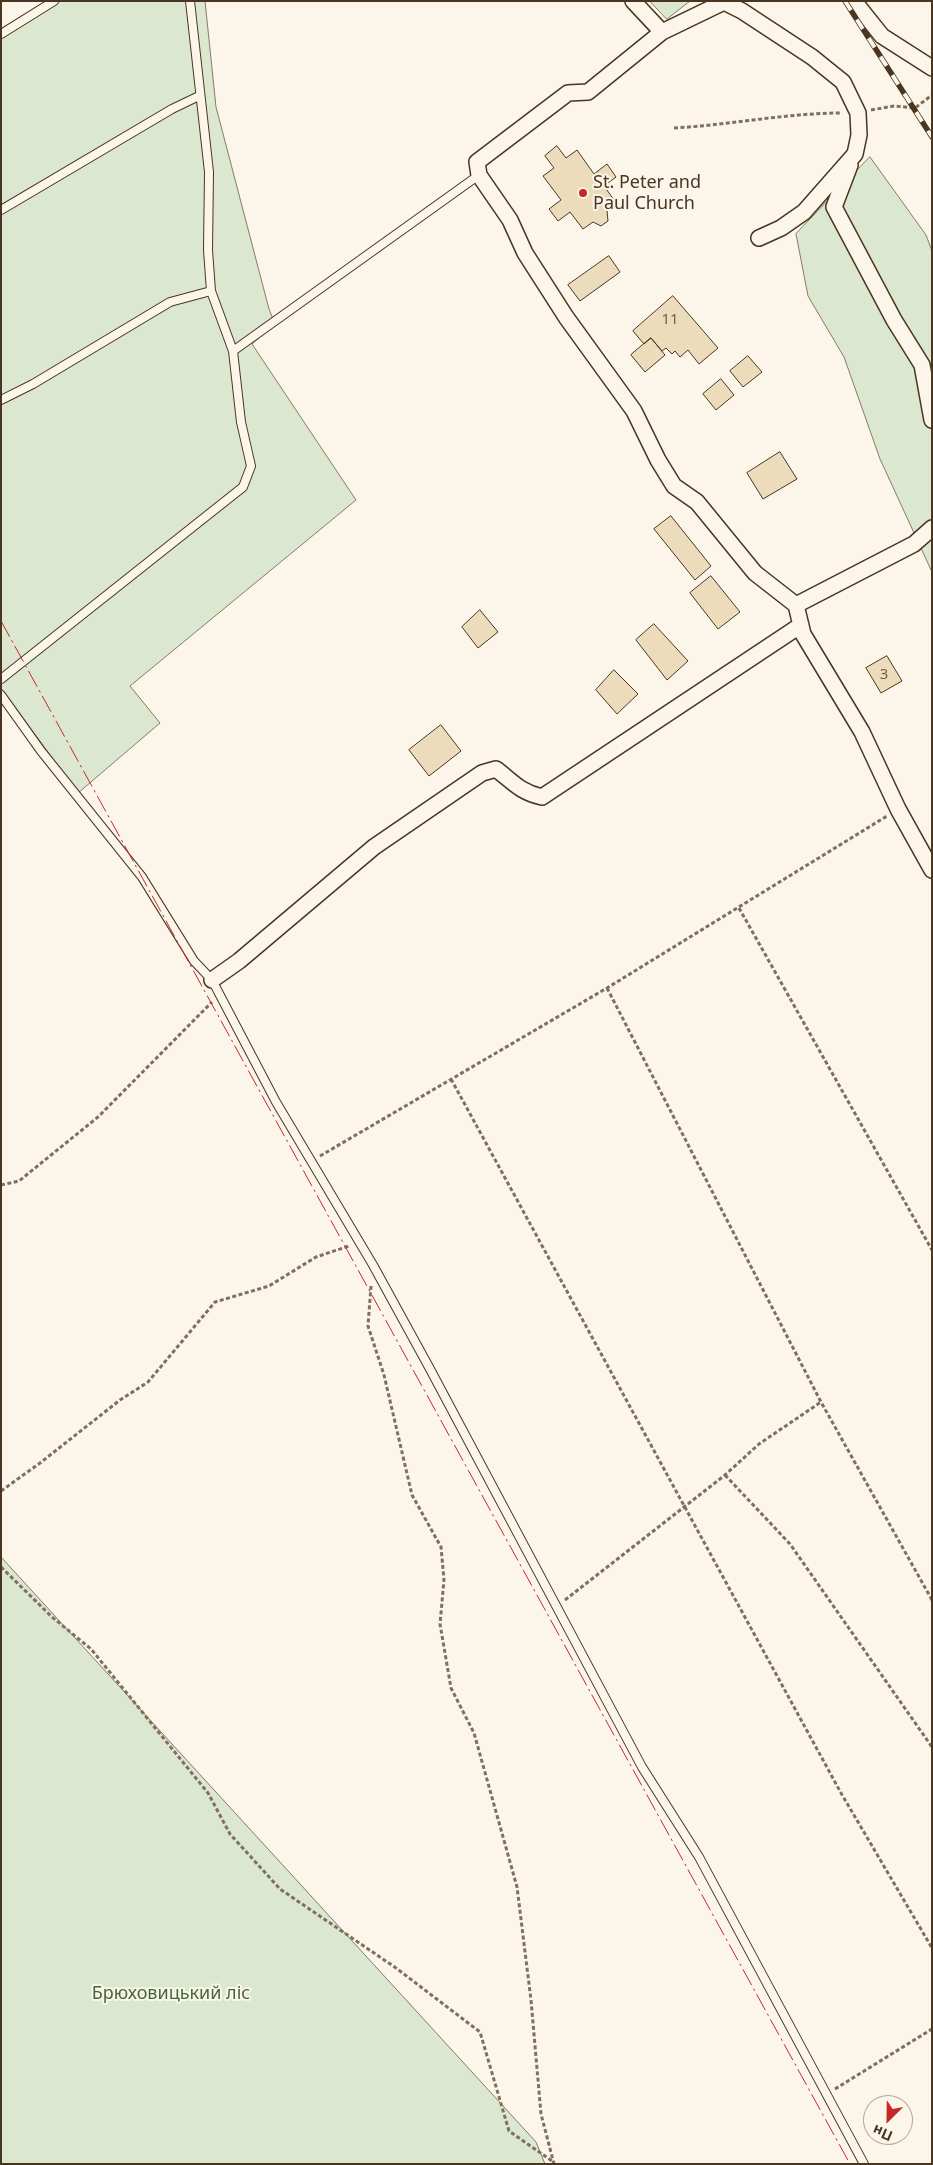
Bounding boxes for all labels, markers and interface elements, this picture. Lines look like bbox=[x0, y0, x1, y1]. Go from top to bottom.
place label: St. Peter and Paul Church bbox=[593, 172, 701, 214]
marker: St. Peter and Paul Church bbox=[577, 187, 589, 199]
house number: 11 bbox=[661, 311, 679, 329]
house number: 3 bbox=[880, 666, 888, 684]
park label: Брюховицький ліс bbox=[92, 1983, 250, 2005]
north arrow bbox=[863, 2095, 913, 2145]
text: Пн bbox=[869, 2121, 895, 2146]

